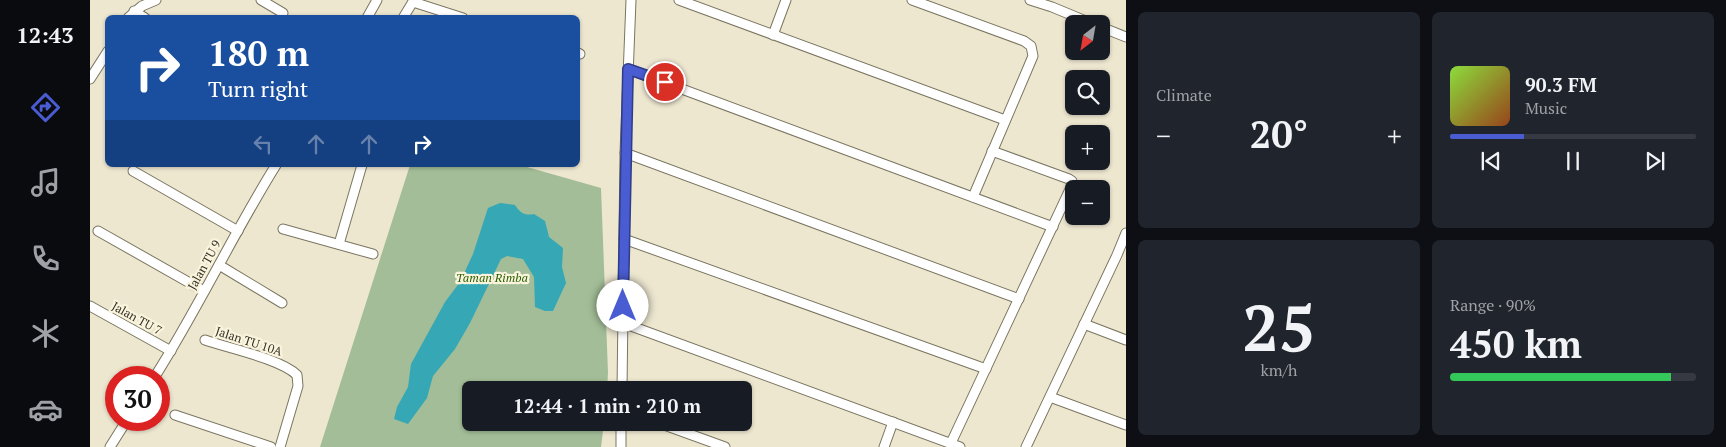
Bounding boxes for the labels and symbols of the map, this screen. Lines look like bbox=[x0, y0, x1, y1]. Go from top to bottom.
north arrow bbox=[1065, 15, 1110, 60]
pin bbox=[644, 61, 686, 103]
street label: Jalan TU 9 bbox=[184, 237, 224, 293]
park label: Taman Rimba bbox=[456, 270, 528, 285]
position arrow bbox=[596, 279, 648, 331]
street label: Jalan TU 7 bbox=[109, 298, 165, 338]
street label: Jalan TU 10A bbox=[214, 323, 285, 359]
speed limit sign: 30 bbox=[105, 366, 170, 431]

